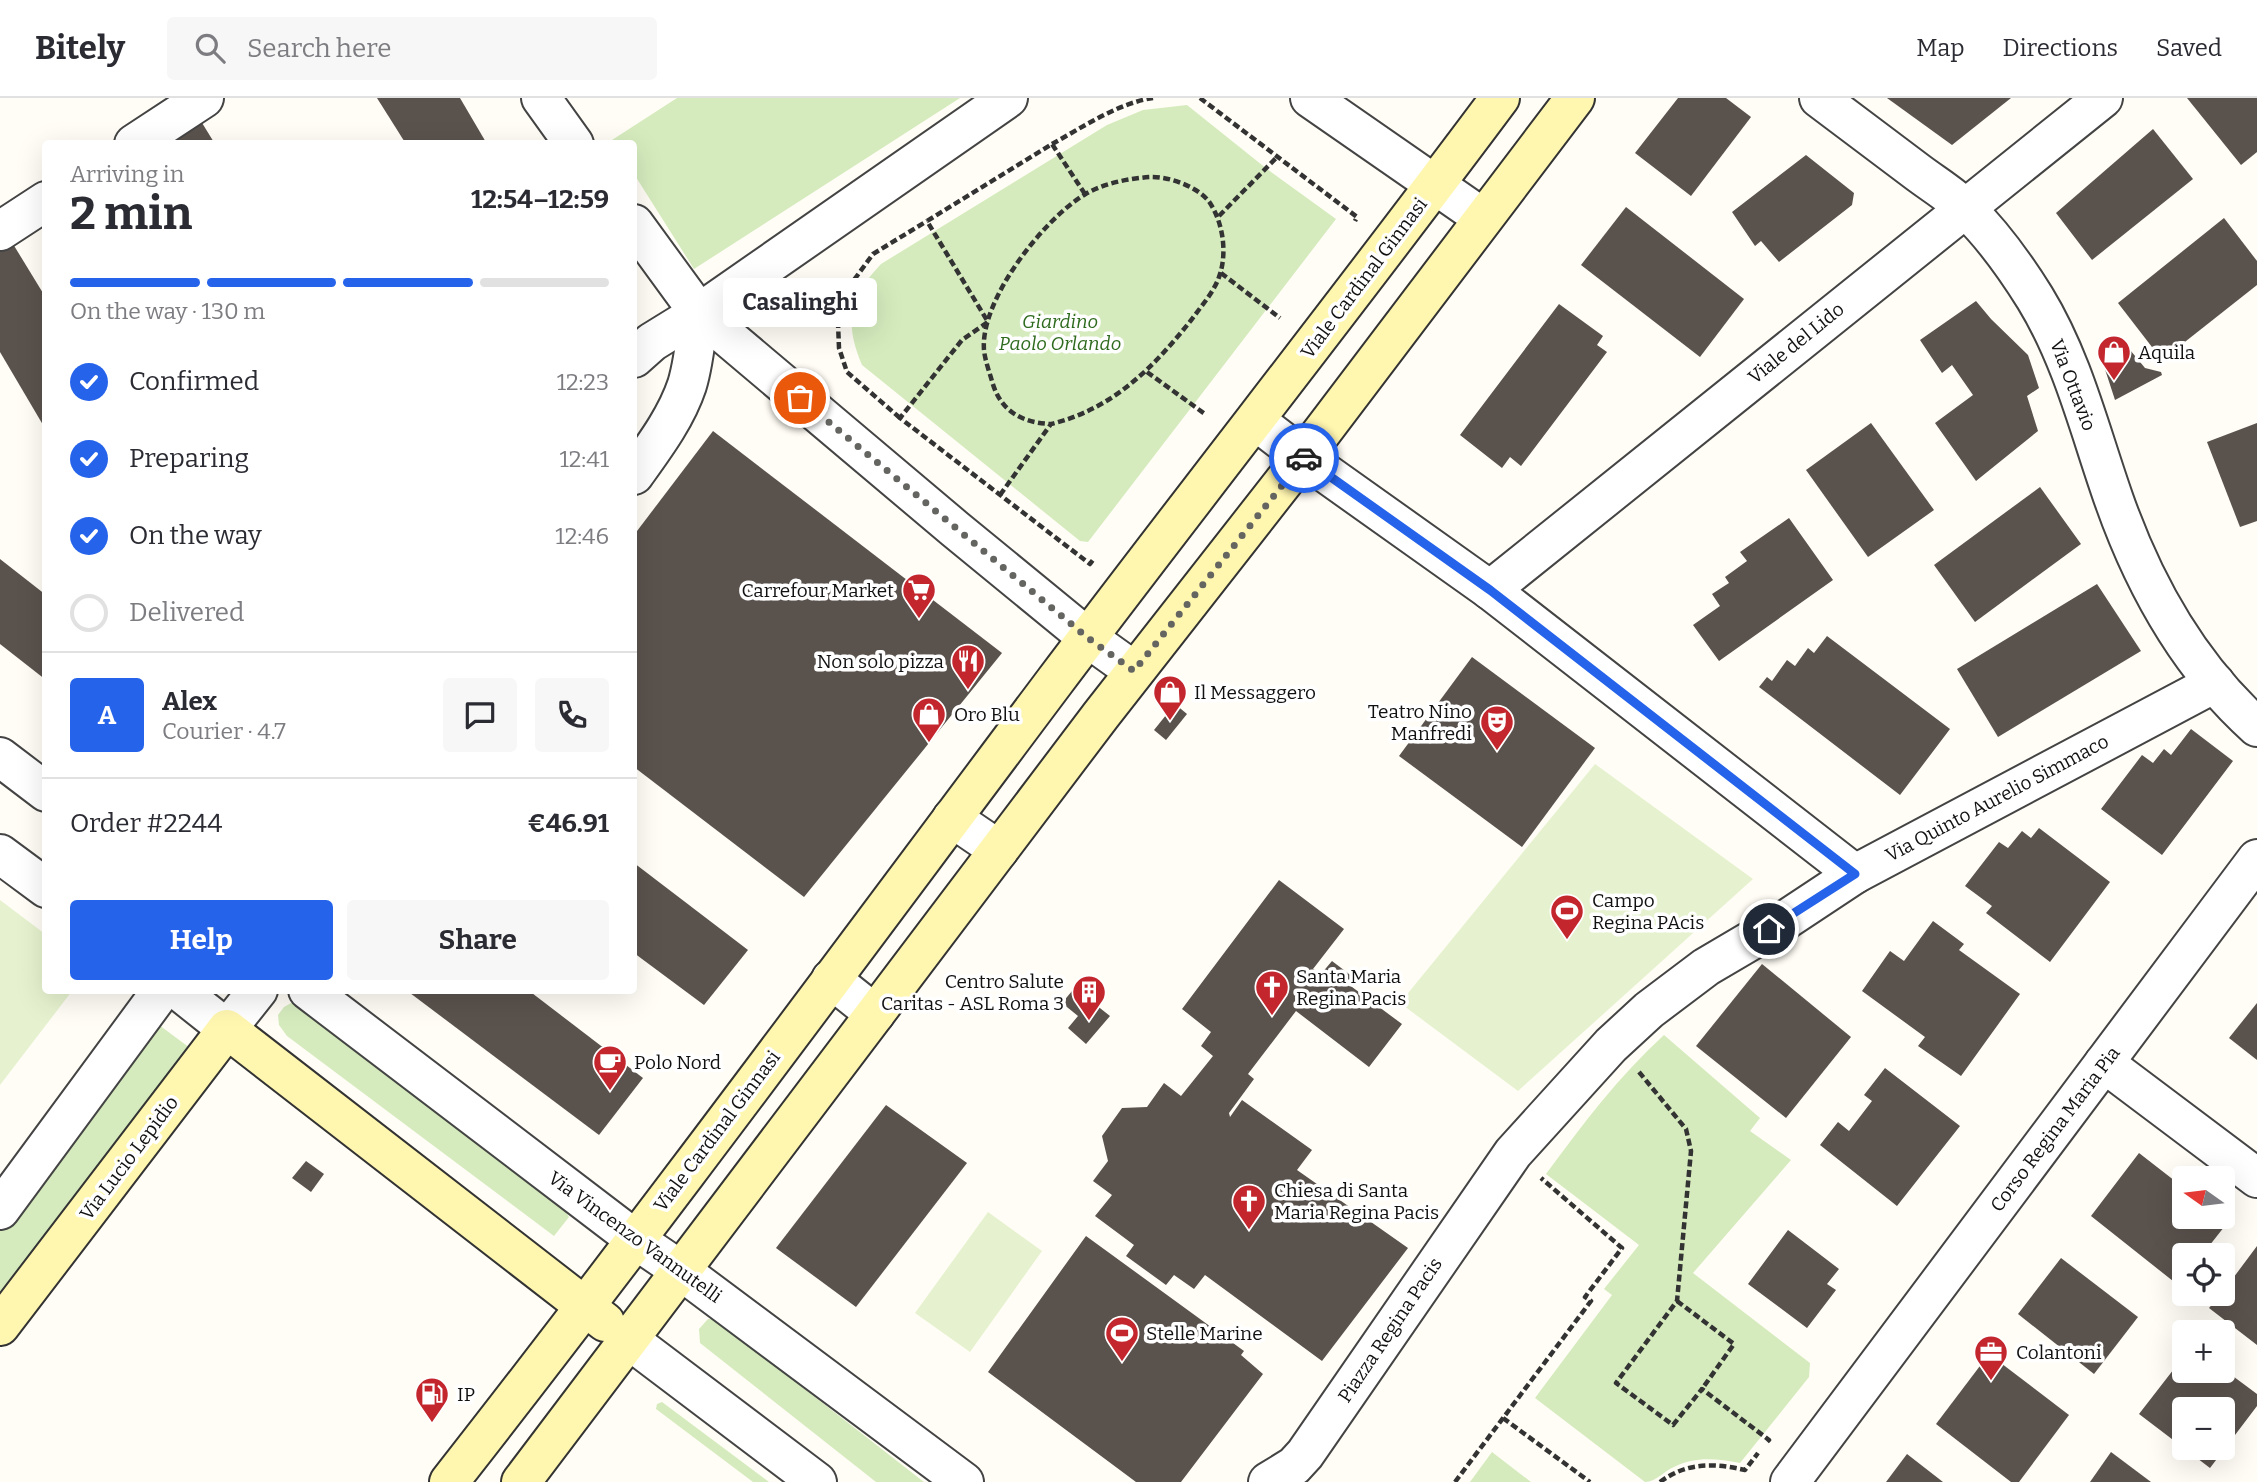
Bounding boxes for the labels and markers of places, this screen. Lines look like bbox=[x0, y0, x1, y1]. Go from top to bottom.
callout: Casalinghi bbox=[723, 279, 877, 328]
shop icon: Aquila bbox=[2095, 333, 2133, 382]
place label: Aquila bbox=[2138, 341, 2196, 364]
pin bbox=[770, 368, 830, 428]
supermarket icon: Carrefour Market bbox=[900, 571, 938, 620]
place label: Carrefour Market bbox=[741, 579, 894, 602]
restaurant icon: Non solo pizza bbox=[949, 642, 987, 691]
place label: Non solo pizza bbox=[817, 650, 945, 673]
shop icon: Il Messaggero bbox=[1151, 673, 1189, 722]
place label: Il Messaggero bbox=[1194, 681, 1316, 704]
shop icon: Oro Blu bbox=[910, 695, 948, 744]
place label: Teatro Nino Manfredi bbox=[1368, 700, 1472, 745]
place label: Oro Blu bbox=[954, 703, 1020, 726]
theatre icon: Teatro Nino Manfredi bbox=[1478, 703, 1516, 752]
place label: Campo Regina PAcis bbox=[1592, 889, 1704, 934]
sports icon: Campo Regina PAcis bbox=[1548, 892, 1586, 941]
pin bbox=[1739, 899, 1799, 959]
place label: Santa Maria Regina Pacis bbox=[1296, 965, 1406, 1010]
church icon: Santa Maria Regina Pacis bbox=[1253, 968, 1291, 1017]
place label: Centro Salute Caritas - ASL Roma 3 bbox=[881, 970, 1064, 1015]
building icon: Centro Salute Caritas - ASL Roma 3 bbox=[1070, 973, 1108, 1022]
cafe icon: Polo Nord bbox=[591, 1043, 629, 1092]
place label: Polo Nord bbox=[634, 1051, 721, 1074]
place label: Chiesa di Santa Maria Regina Pacis bbox=[1274, 1179, 1439, 1224]
church icon: Chiesa di Santa Maria Regina Pacis bbox=[1230, 1182, 1268, 1231]
sports icon: Stelle Marine bbox=[1103, 1314, 1141, 1363]
place label: Stelle Marine bbox=[1146, 1322, 1263, 1345]
office icon: Colantoni bbox=[1972, 1333, 2010, 1382]
place label: Colantoni bbox=[2016, 1341, 2102, 1364]
fuel station icon: IP bbox=[413, 1375, 451, 1424]
place label: IP bbox=[457, 1383, 475, 1406]

